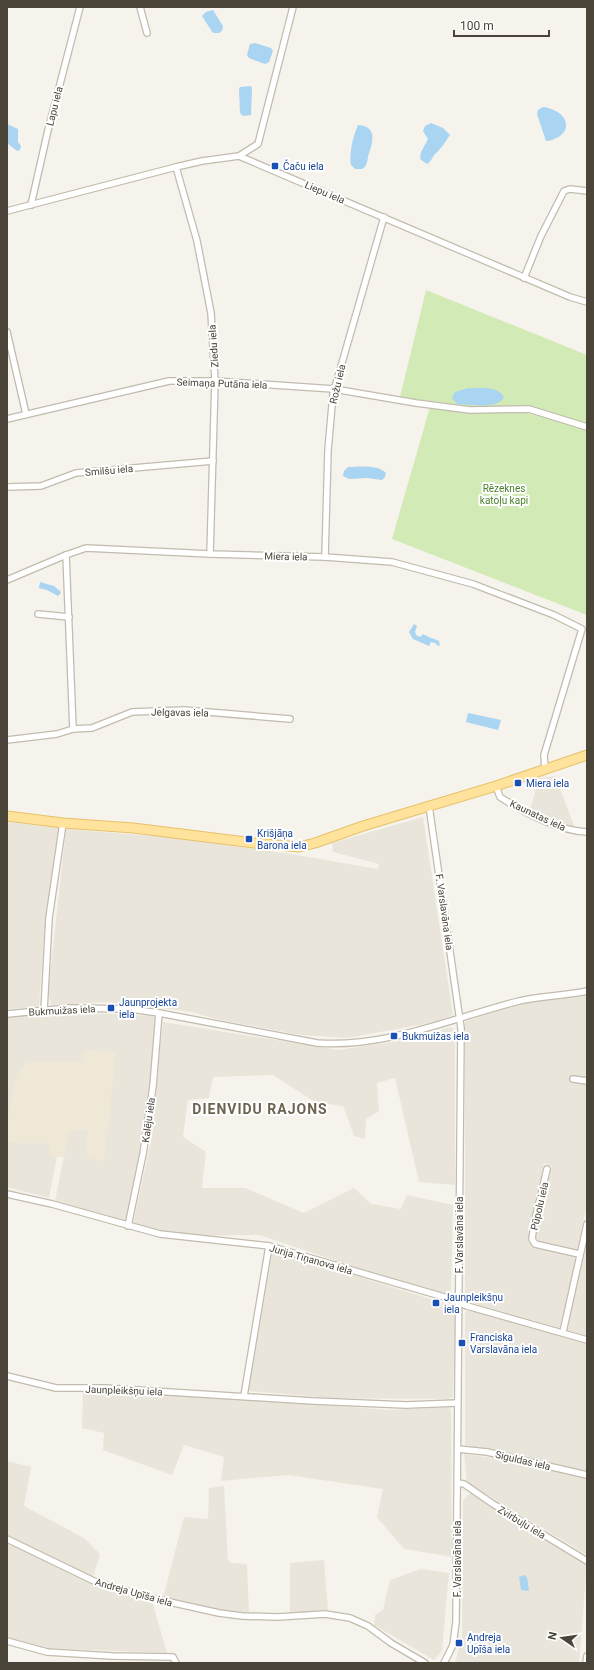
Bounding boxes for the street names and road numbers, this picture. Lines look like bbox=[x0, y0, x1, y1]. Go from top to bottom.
street label: Lapu iela bbox=[44, 85, 65, 127]
street label: Liepu iela bbox=[303, 179, 346, 206]
street label: Ziedu iela bbox=[207, 324, 220, 368]
street label: Rožu iela bbox=[328, 363, 347, 405]
street label: Seimaņa Putāna iela bbox=[176, 376, 268, 392]
street label: Smilšu iela bbox=[84, 463, 134, 478]
street label: Miera iela bbox=[264, 551, 308, 562]
street label: Jelgavas iela bbox=[151, 706, 209, 719]
street label: Kaunatas iela bbox=[508, 798, 567, 833]
street label: F. Varslavāna iela bbox=[434, 873, 455, 951]
street label: Bukmuižas iela bbox=[28, 1003, 96, 1018]
street label: Kalēju iela bbox=[140, 1097, 157, 1143]
street label: Pūpolu iela bbox=[529, 1181, 550, 1231]
street label: F. Varslavāna iela bbox=[454, 1197, 465, 1273]
street label: Jurija Tiņanova iela bbox=[268, 1242, 354, 1278]
street label: Jaunpleikšņu iela bbox=[85, 1384, 163, 1398]
street label: Siguldas iela bbox=[494, 1449, 552, 1472]
street label: Zvirbuļu iela bbox=[495, 1504, 548, 1542]
street label: F. Varslavāna iela bbox=[452, 1521, 463, 1597]
street label: Andreja Upīša iela bbox=[94, 1576, 174, 1609]

